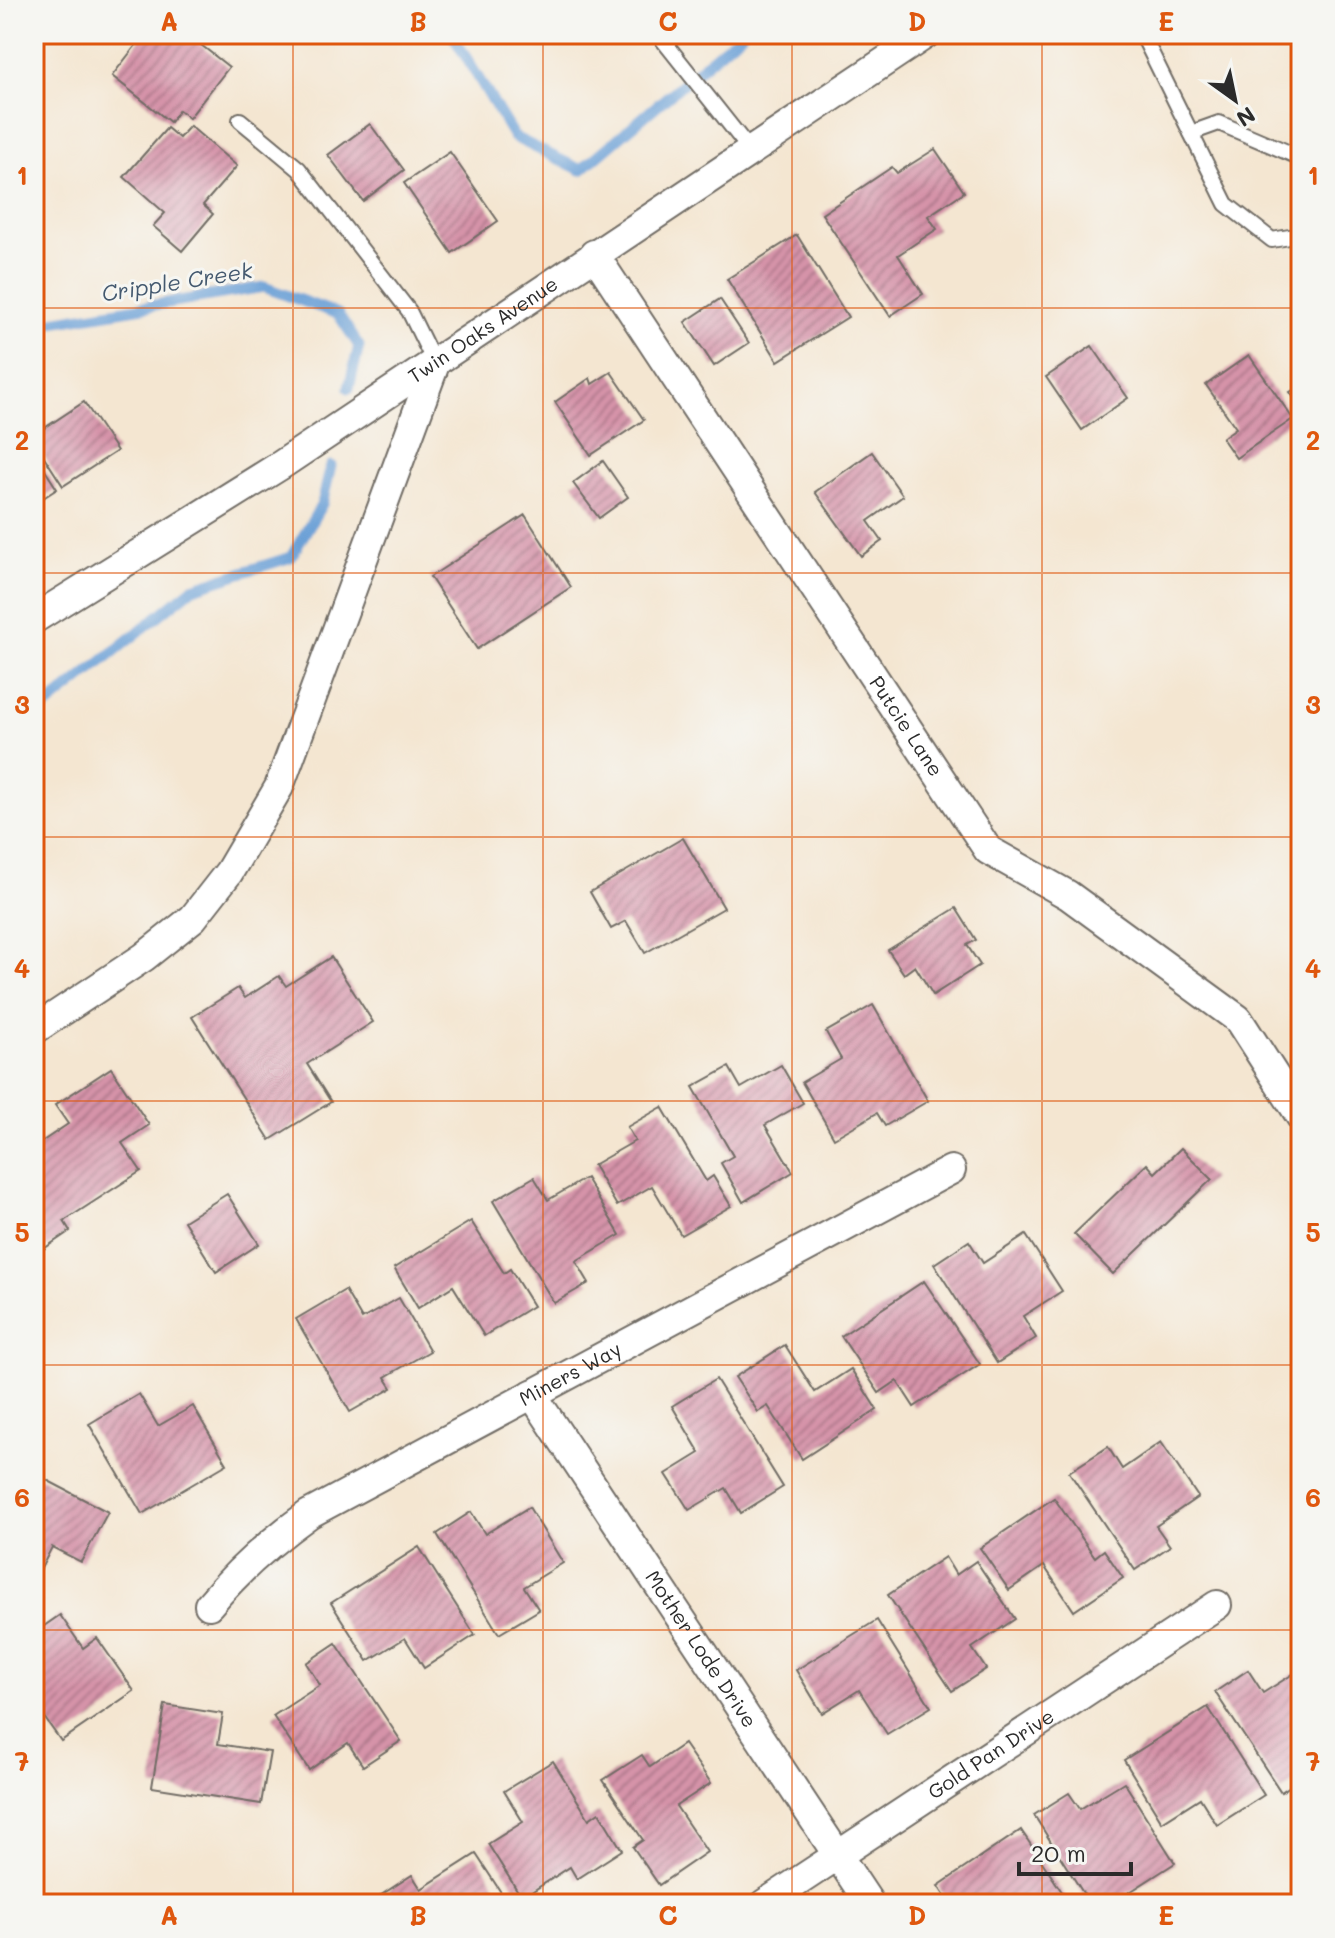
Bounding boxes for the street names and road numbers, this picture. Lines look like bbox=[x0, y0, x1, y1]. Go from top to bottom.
street label: Twin Oaks Avenue bbox=[403, 270, 562, 389]
street label: Putcie Lane bbox=[864, 670, 950, 781]
street label: Miners Way bbox=[514, 1335, 625, 1411]
street label: Mother Lode Drive bbox=[640, 1565, 763, 1732]
street label: Gold Pan Drive bbox=[922, 1702, 1059, 1804]

